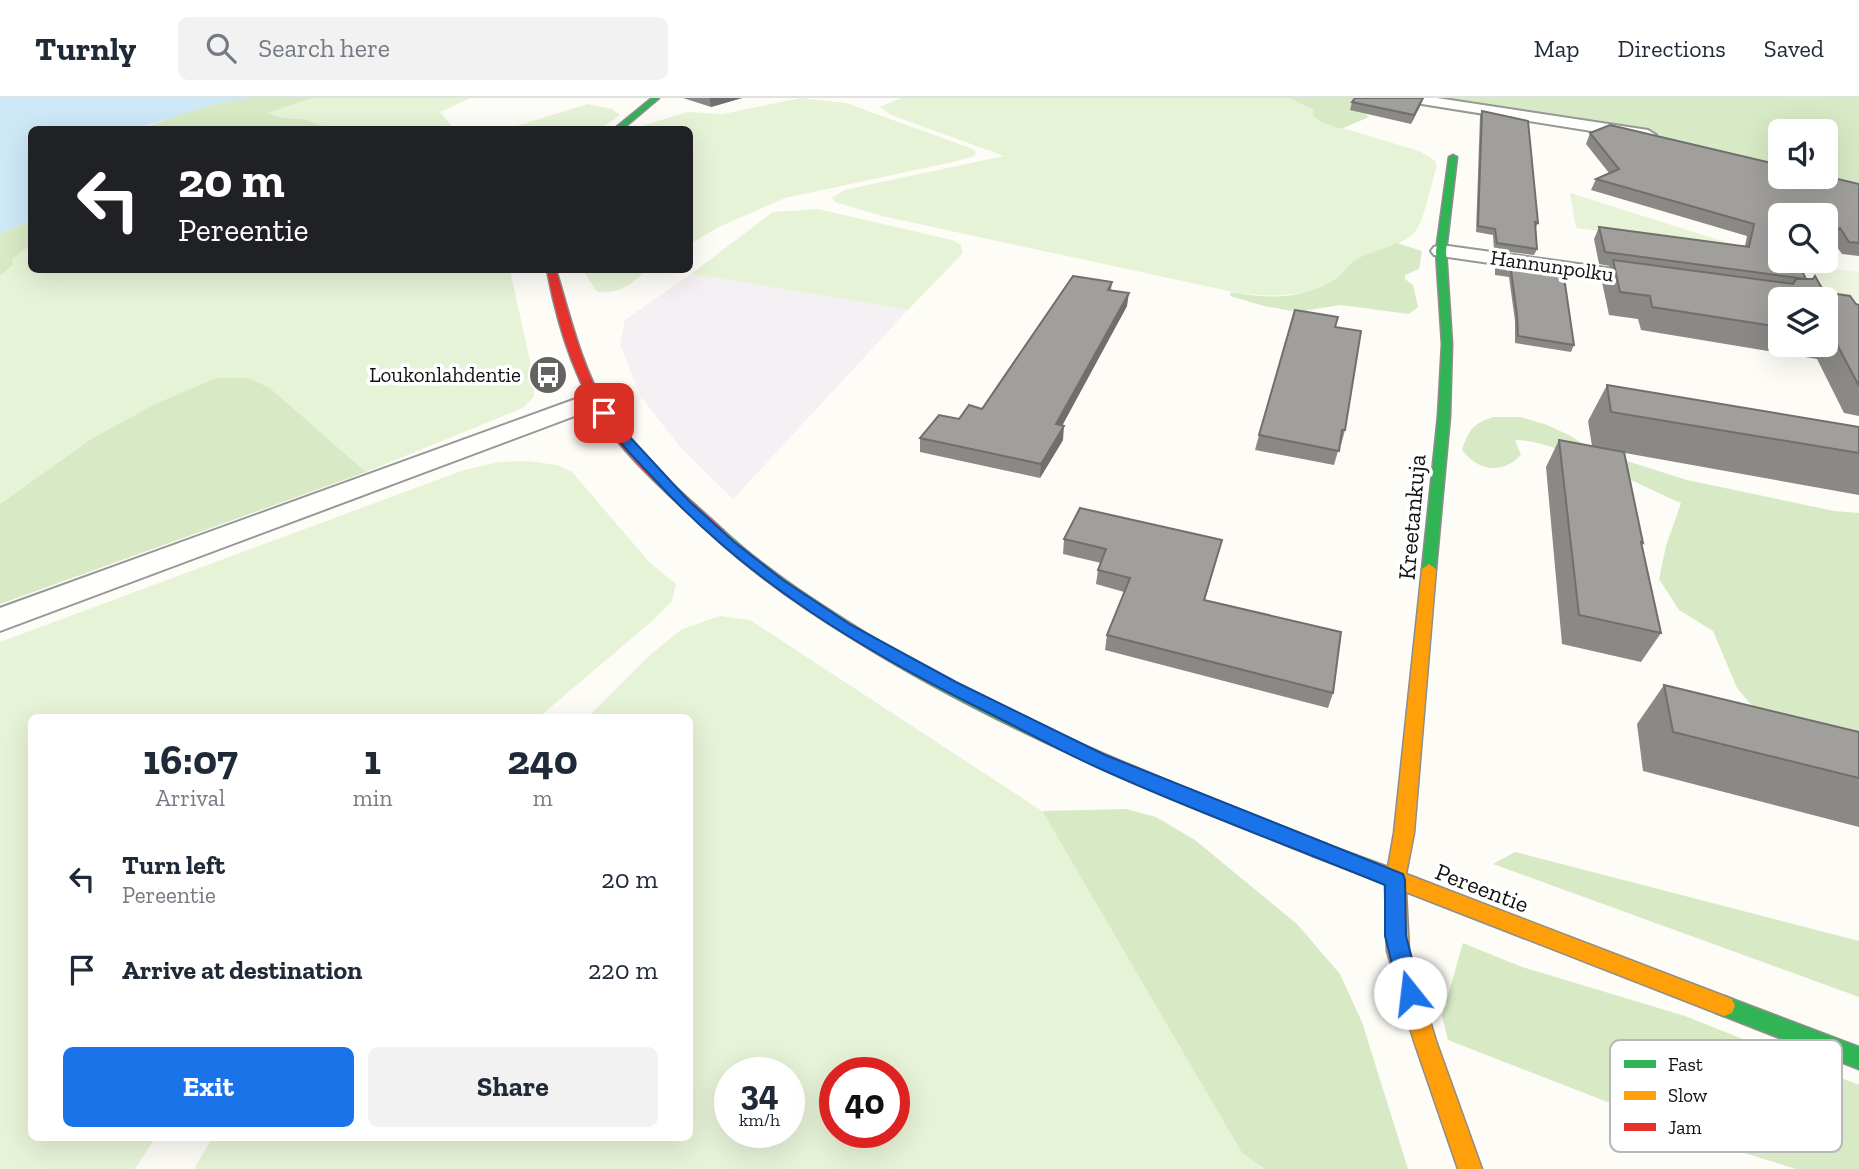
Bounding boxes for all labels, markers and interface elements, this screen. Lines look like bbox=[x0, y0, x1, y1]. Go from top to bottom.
search box bbox=[178, 17, 668, 80]
text: Turnly bbox=[35, 29, 136, 68]
icon: search bbox=[202, 29, 240, 67]
text: Search here bbox=[258, 32, 390, 64]
text: Map bbox=[1534, 34, 1580, 63]
text: Directions bbox=[1618, 34, 1726, 63]
text: Saved bbox=[1764, 34, 1824, 63]
map controls bbox=[1768, 119, 1838, 357]
button: sound bbox=[1768, 119, 1838, 189]
text: 20 m bbox=[178, 151, 285, 210]
icon: left bbox=[63, 154, 154, 245]
button: search bbox=[1768, 203, 1838, 273]
text: Pereentie bbox=[178, 211, 308, 249]
street label: Hannunpolku bbox=[1489, 244, 1616, 287]
button: layers bbox=[1768, 287, 1838, 357]
bus stop icon: Loukonlahdentie bbox=[527, 354, 569, 396]
place label: Loukonlahdentie bbox=[369, 362, 521, 387]
pin bbox=[574, 383, 634, 443]
icon: arrive bbox=[585, 394, 623, 432]
street label: Kreetankuja bbox=[1392, 453, 1431, 581]
text: 16:07 bbox=[143, 734, 238, 785]
text: 1 bbox=[364, 734, 381, 785]
text: 240 bbox=[507, 734, 578, 785]
text: Arrival bbox=[156, 784, 225, 812]
text: min bbox=[353, 784, 392, 812]
text: m bbox=[533, 784, 553, 812]
text: Turn left bbox=[122, 849, 225, 881]
street label: Pereentie bbox=[1431, 856, 1533, 919]
icon: left bbox=[63, 860, 101, 898]
text: 20 m bbox=[601, 863, 658, 895]
text: Pereentie bbox=[122, 881, 216, 909]
icon: arrive bbox=[63, 951, 101, 989]
text: Arrive at destination bbox=[122, 954, 362, 986]
text: 220 m bbox=[588, 954, 658, 986]
position arrow bbox=[1373, 956, 1447, 1030]
legend bbox=[1610, 1040, 1842, 1152]
button: Exit bbox=[63, 1047, 354, 1127]
button: Share bbox=[368, 1047, 658, 1127]
text: Fast bbox=[1668, 1053, 1703, 1076]
speed limit sign: 40 bbox=[819, 1057, 910, 1148]
text: 34 bbox=[740, 1072, 779, 1114]
text: Slow bbox=[1668, 1084, 1708, 1107]
text: km/h bbox=[739, 1109, 780, 1131]
text: Jam bbox=[1668, 1116, 1702, 1139]

